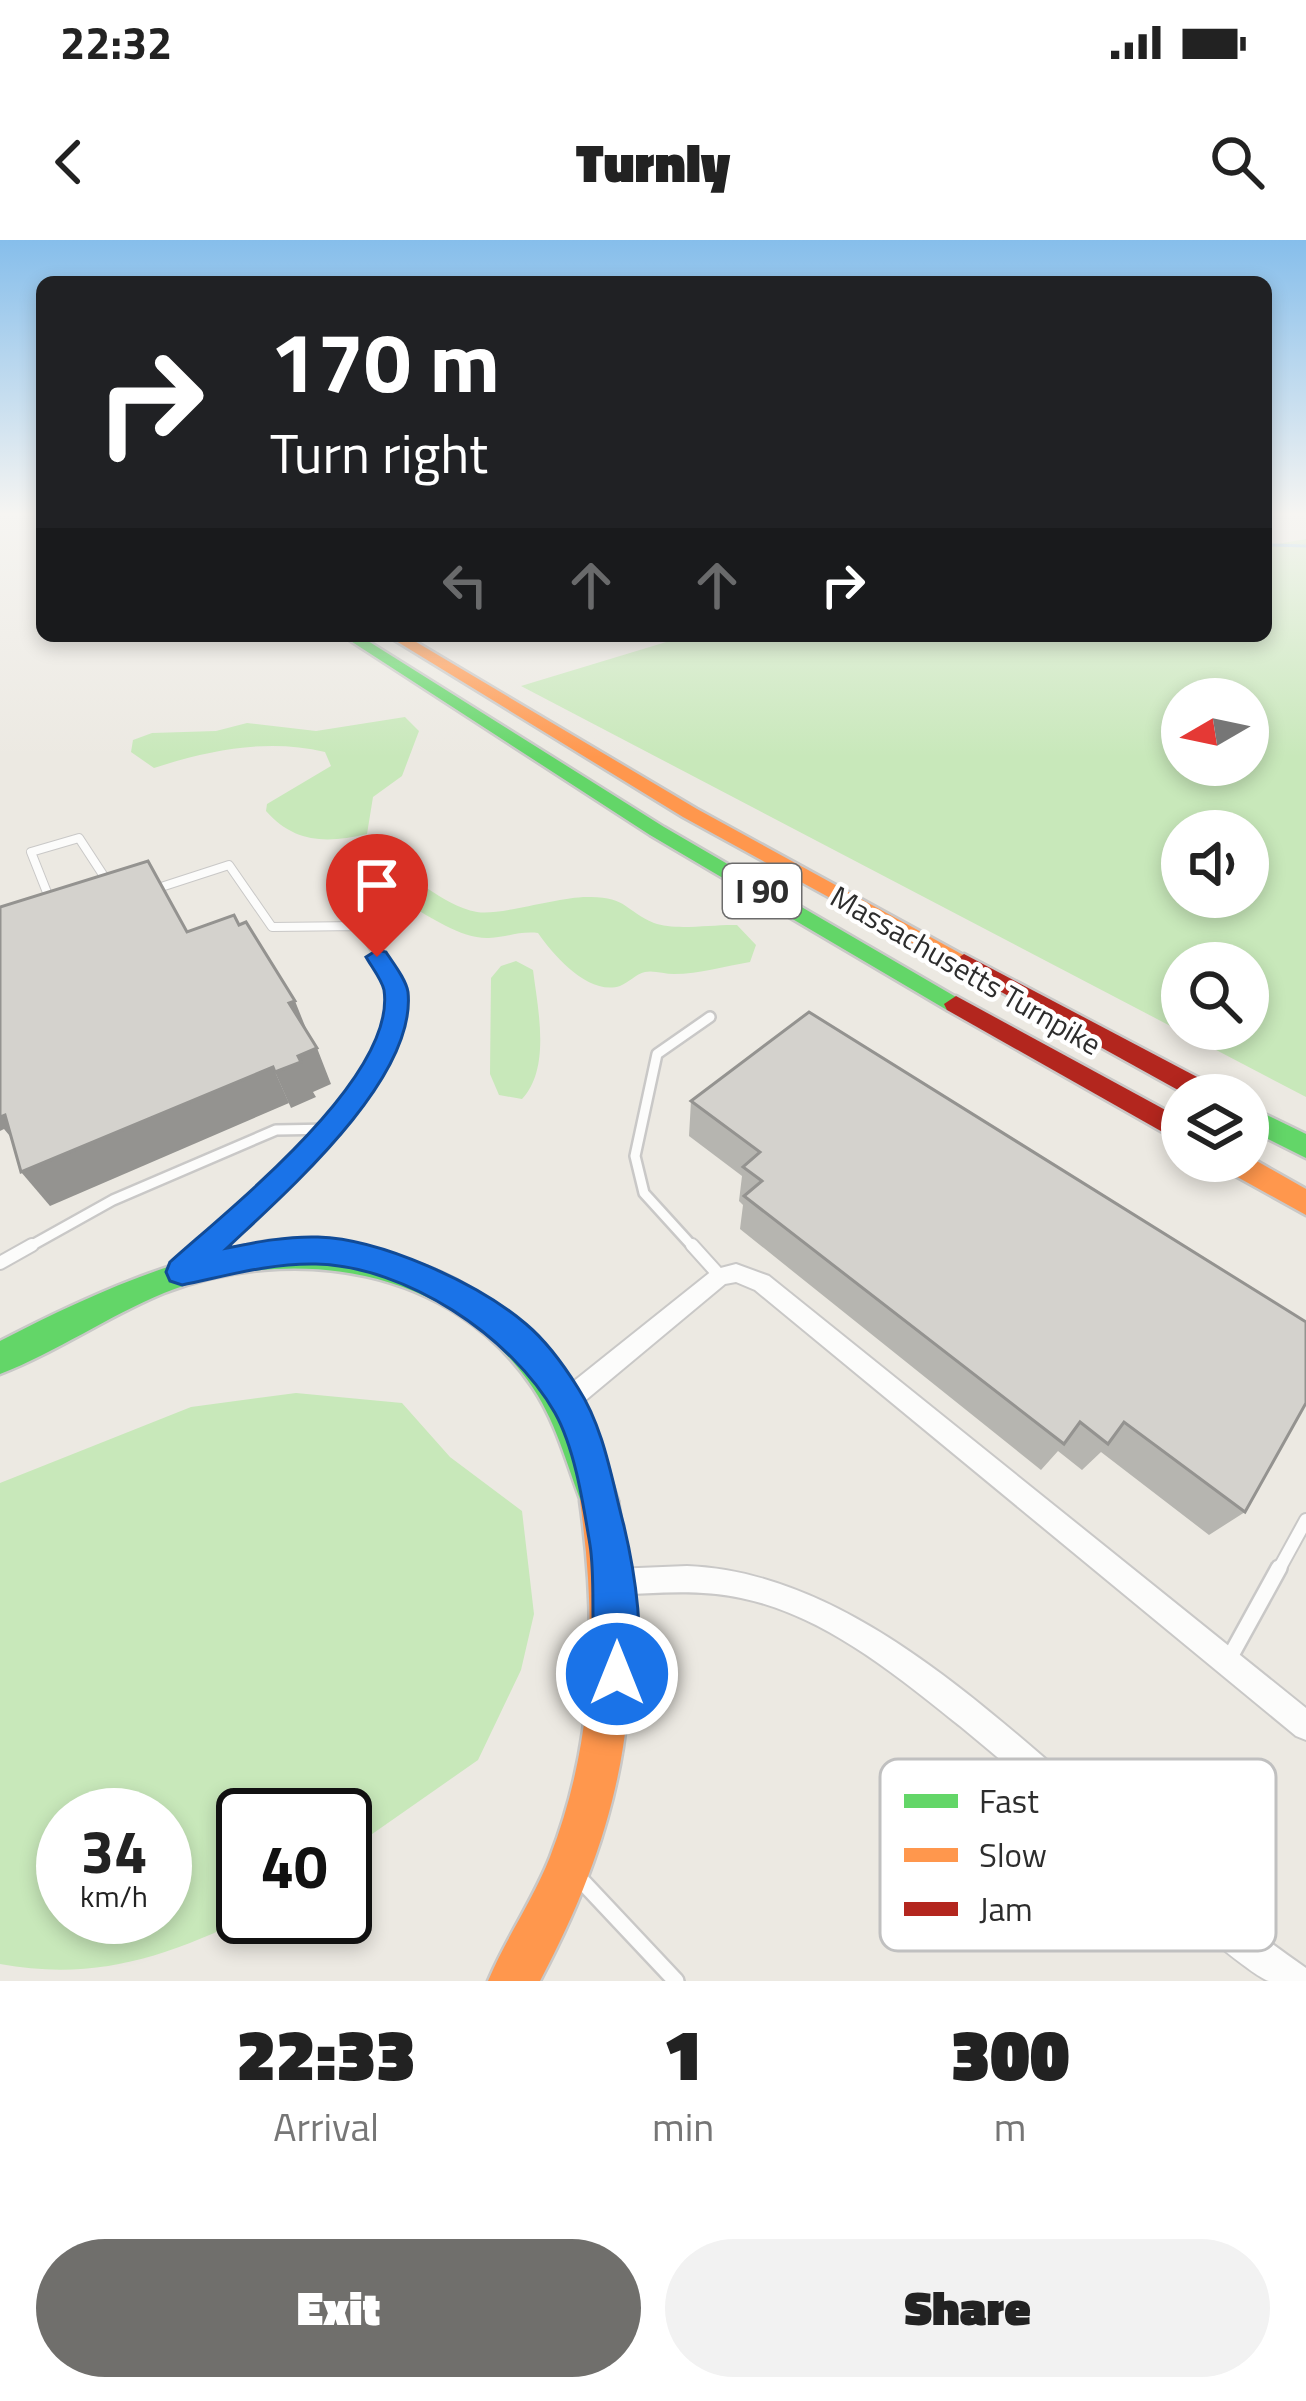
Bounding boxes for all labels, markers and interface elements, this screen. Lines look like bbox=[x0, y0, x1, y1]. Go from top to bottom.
text: 22:32 bbox=[60, 8, 172, 76]
text: Turnly bbox=[576, 121, 730, 203]
icon: back bbox=[36, 129, 102, 195]
icon: search bbox=[1204, 129, 1270, 195]
text: 170 m bbox=[270, 297, 500, 425]
icon: right bbox=[72, 324, 228, 480]
text: Turn right bbox=[270, 412, 488, 494]
icon: left bbox=[432, 552, 498, 618]
icon: ahead bbox=[558, 552, 624, 618]
icon: ahead bbox=[684, 552, 750, 618]
icon: right bbox=[810, 552, 876, 618]
north arrow bbox=[1161, 678, 1269, 786]
map controls bbox=[1161, 678, 1269, 1182]
button: sound bbox=[1161, 810, 1269, 918]
pin bbox=[326, 834, 428, 957]
icon: arrive bbox=[344, 852, 410, 918]
road number: I 90 bbox=[723, 864, 801, 918]
street label: Massachusetts Turnpike bbox=[822, 874, 1110, 1066]
button: search bbox=[1161, 942, 1269, 1050]
button: layers bbox=[1161, 1074, 1269, 1182]
position arrow bbox=[554, 1611, 680, 1737]
legend bbox=[880, 1759, 1276, 1951]
text: Fast bbox=[979, 1776, 1039, 1826]
speed limit sign: 40 bbox=[216, 1788, 372, 1944]
text: 34 bbox=[80, 1805, 148, 1896]
text: Slow bbox=[979, 1830, 1047, 1880]
text: km/h bbox=[80, 1873, 148, 1919]
text: Jam bbox=[979, 1884, 1033, 1934]
text: 22:33 bbox=[236, 1998, 416, 2108]
text: 1 bbox=[663, 1998, 703, 2108]
text: 300 bbox=[951, 1998, 1070, 2108]
text: Arrival bbox=[273, 2097, 379, 2156]
text: min bbox=[652, 2097, 714, 2156]
text: m bbox=[994, 2097, 1026, 2156]
button: Exit bbox=[36, 2239, 641, 2377]
button: Share bbox=[665, 2239, 1270, 2377]

